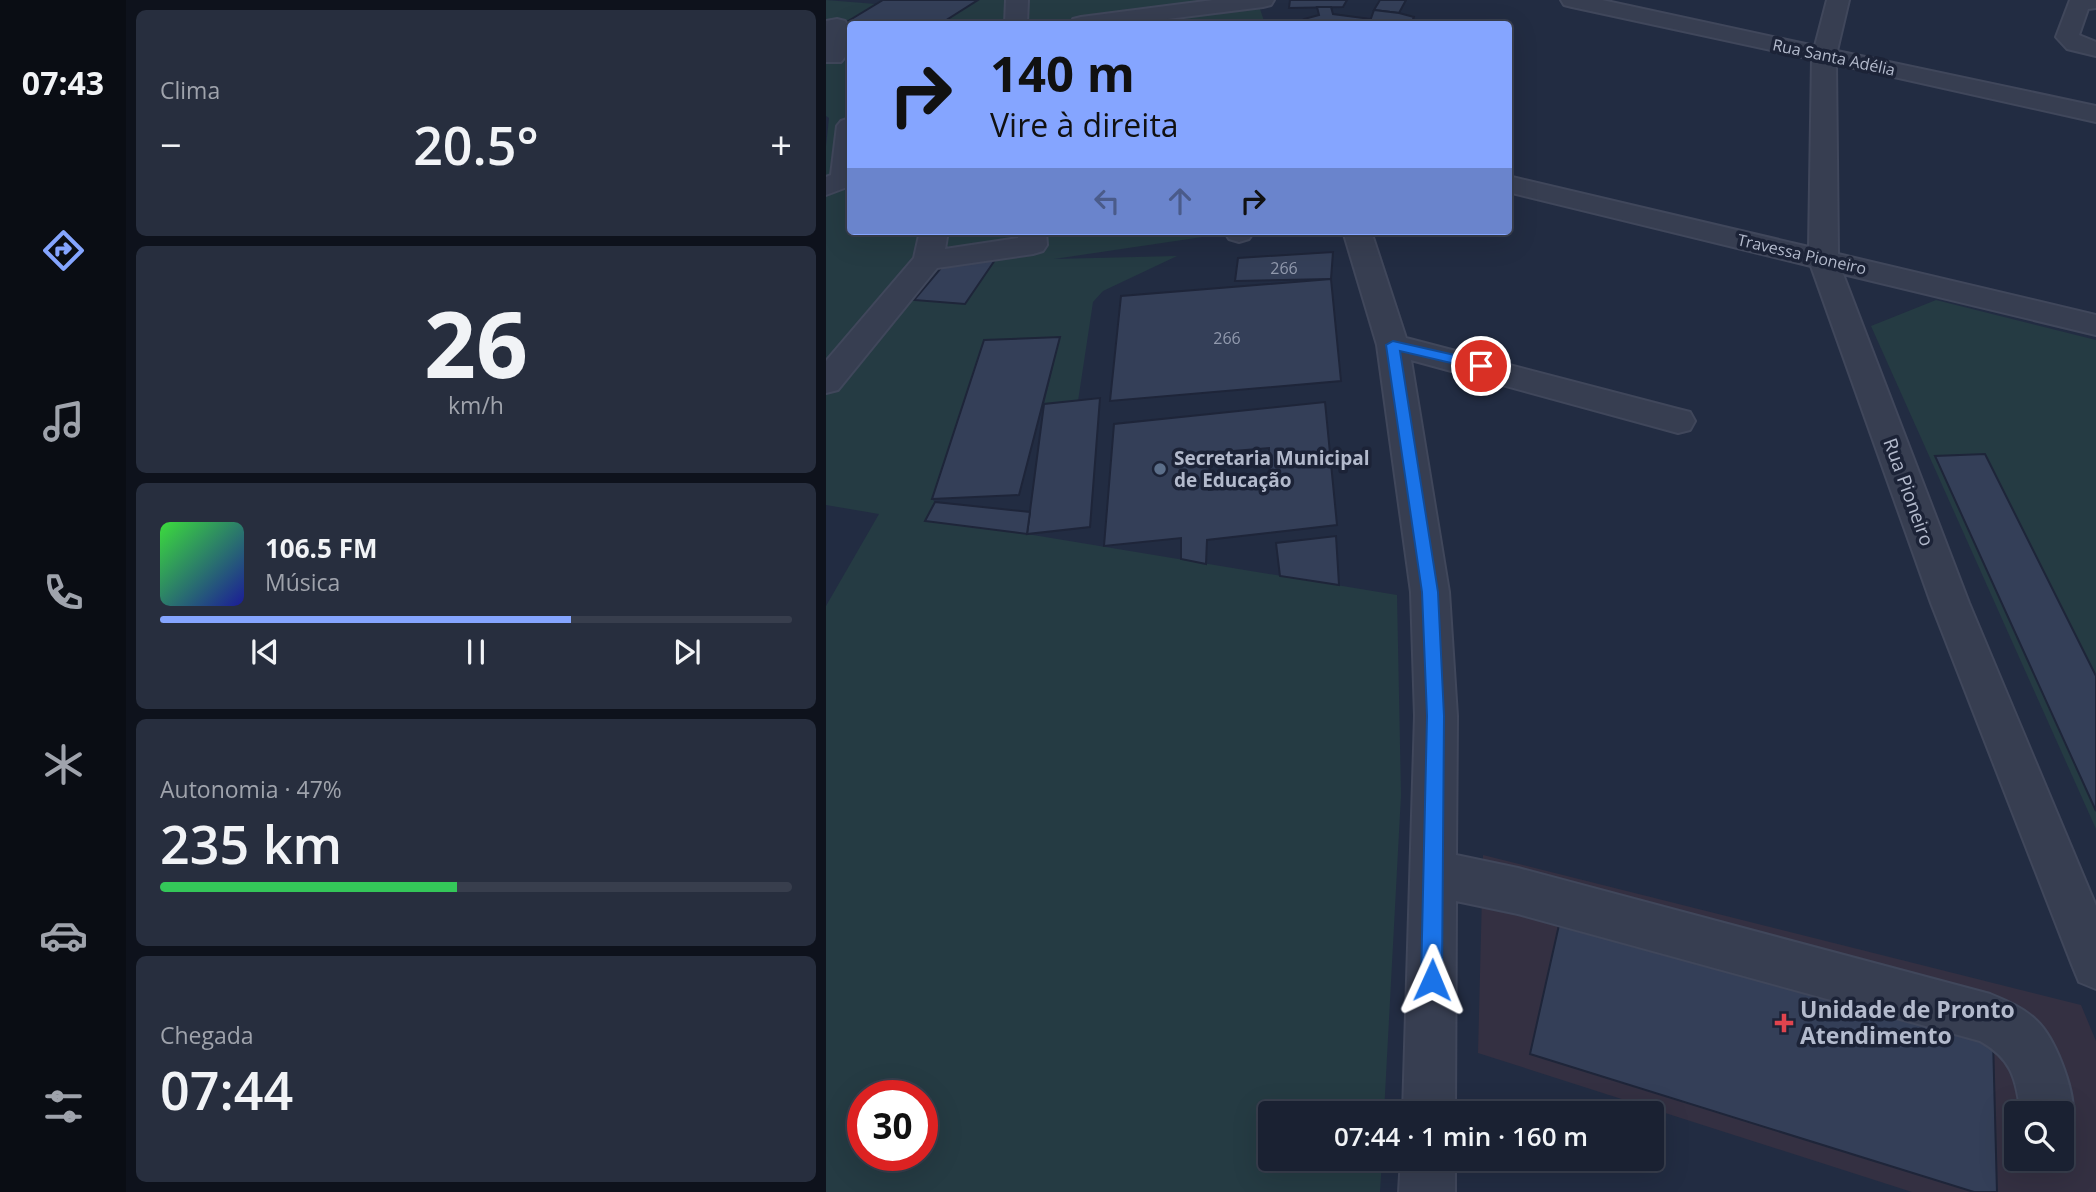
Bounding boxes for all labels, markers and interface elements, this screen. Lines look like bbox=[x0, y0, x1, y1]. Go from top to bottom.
street label: Rua Santa Adélia bbox=[1771, 33, 1897, 81]
text: 140 m bbox=[990, 40, 1135, 106]
icon: right bbox=[875, 49, 966, 140]
text: 07:43 bbox=[22, 61, 104, 104]
text: Clima bbox=[160, 74, 220, 106]
text: Vire à direita bbox=[990, 103, 1179, 146]
text: 20.5° bbox=[413, 109, 539, 180]
text: − bbox=[160, 118, 182, 170]
text: + bbox=[770, 118, 792, 170]
icon: left bbox=[1088, 182, 1126, 220]
icon: ahead bbox=[1161, 182, 1199, 220]
icon: right bbox=[1234, 182, 1272, 220]
icon: directions bbox=[39, 226, 88, 275]
street label: Travessa Pioneiro bbox=[1735, 228, 1869, 280]
house number: 266 bbox=[1270, 257, 1298, 279]
text: 26 bbox=[424, 281, 528, 405]
house number: 266 bbox=[1213, 327, 1241, 349]
pin bbox=[1451, 336, 1511, 396]
icon: arrive bbox=[1462, 347, 1500, 385]
text: km/h bbox=[448, 389, 504, 421]
icon: music bbox=[39, 397, 88, 446]
street label: Rua Pioneiro bbox=[1877, 435, 1941, 549]
place label: Secretaria Municipal de Educação bbox=[1174, 445, 1369, 493]
marker: Secretaria Municipal de Educação bbox=[1152, 461, 1168, 477]
text: 106.5 FM bbox=[265, 530, 377, 566]
text: Música bbox=[265, 566, 340, 598]
icon: phone bbox=[39, 568, 88, 617]
icon: previous bbox=[246, 633, 284, 671]
icon: pause bbox=[457, 633, 495, 671]
icon: next bbox=[668, 633, 706, 671]
icon: climate bbox=[39, 740, 88, 789]
text: Autonomia · 47% bbox=[160, 773, 342, 805]
text: 235 km bbox=[160, 808, 342, 879]
icon: car bbox=[39, 911, 88, 960]
position arrow bbox=[1395, 943, 1469, 1017]
place label: Unidade de Pronto Atendimento bbox=[1800, 993, 2015, 1051]
marker: Unidade de Pronto Atendimento bbox=[1774, 1013, 1794, 1033]
text: Chegada bbox=[160, 1019, 254, 1051]
text: 07:44 bbox=[160, 1054, 293, 1125]
speed limit sign: 30 bbox=[847, 1080, 938, 1171]
icon: filters bbox=[39, 1082, 88, 1131]
map controls bbox=[2004, 1101, 2074, 1171]
button: search bbox=[2004, 1101, 2074, 1171]
text: 07:44 · 1 min · 160 m bbox=[1334, 1118, 1588, 1154]

